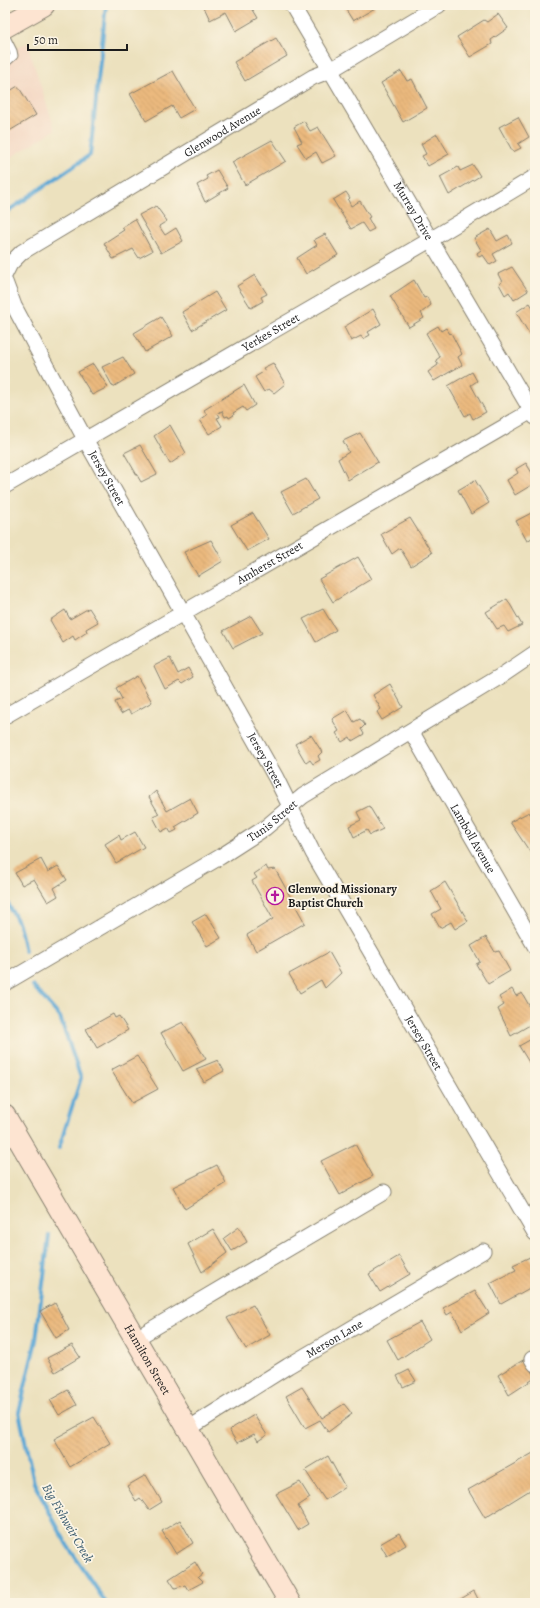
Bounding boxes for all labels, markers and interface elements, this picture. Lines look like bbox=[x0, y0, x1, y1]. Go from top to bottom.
scale bar bbox=[28, 26, 127, 52]
text: 50 m bbox=[34, 32, 58, 48]
street label: Glenwood Avenue bbox=[181, 102, 264, 161]
street label: Murray Drive bbox=[390, 179, 437, 243]
street label: Yerkes Street bbox=[238, 309, 302, 356]
street label: Jersey Street bbox=[85, 447, 129, 508]
street label: Amherst Street bbox=[233, 537, 306, 589]
street label: Jersey Street bbox=[244, 730, 288, 791]
street label: Tunis Street bbox=[244, 796, 301, 845]
street label: Lamboll Avenue bbox=[447, 801, 499, 876]
place label: Glenwood Missionary Baptist Church bbox=[288, 881, 397, 911]
church icon: Glenwood Missionary Baptist Church bbox=[265, 886, 285, 906]
street label: Jersey Street bbox=[402, 1012, 446, 1073]
street label: Merson Lane bbox=[303, 1316, 366, 1362]
street label: Hamilton Street bbox=[121, 1321, 174, 1398]
water label: Big Fishweir Creek bbox=[38, 1480, 98, 1566]

